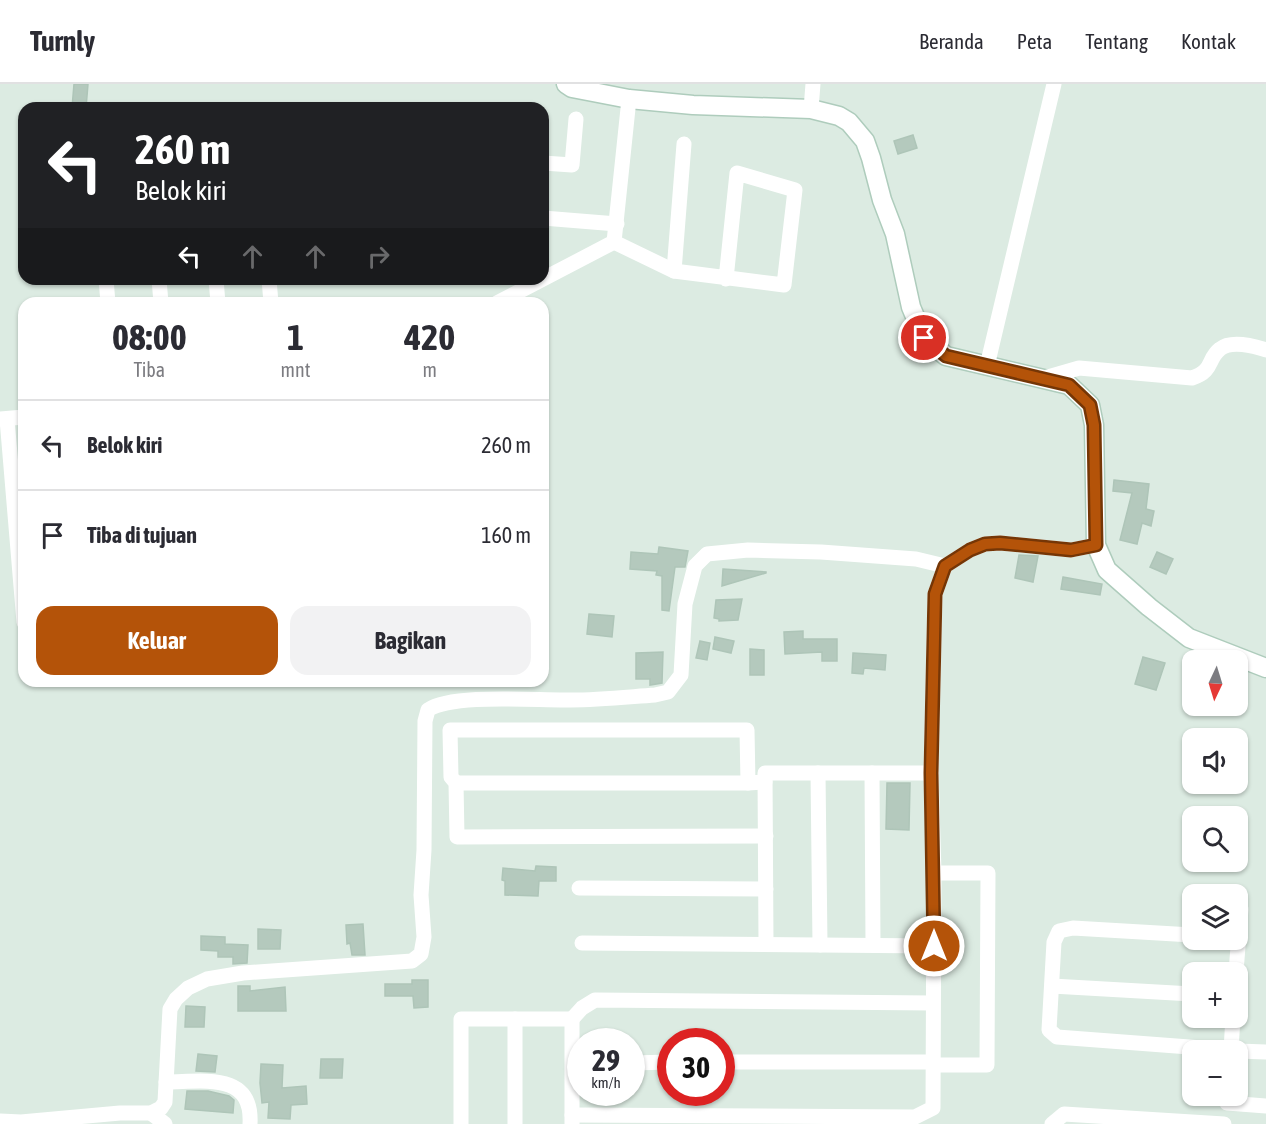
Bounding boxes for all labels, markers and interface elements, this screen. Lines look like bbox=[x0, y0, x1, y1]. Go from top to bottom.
text: Turnly bbox=[30, 25, 95, 57]
text: Beranda bbox=[919, 29, 984, 53]
text: Peta bbox=[1017, 29, 1052, 53]
text: Tentang bbox=[1085, 29, 1148, 53]
text: Kontak bbox=[1181, 29, 1236, 53]
text: 260 m bbox=[135, 125, 230, 173]
icon: left bbox=[36, 126, 114, 204]
text: Belok kiri bbox=[135, 175, 227, 206]
icon: left bbox=[173, 240, 206, 273]
icon: ahead bbox=[236, 240, 269, 273]
icon: ahead bbox=[299, 240, 332, 273]
icon: right bbox=[362, 240, 395, 273]
pin bbox=[898, 312, 949, 363]
text: 08:00 bbox=[112, 316, 187, 358]
text: 1 bbox=[287, 316, 304, 358]
text: 420 bbox=[404, 316, 455, 358]
icon: arrive bbox=[907, 321, 940, 354]
text: Tiba bbox=[133, 358, 165, 381]
text: mnt bbox=[281, 358, 310, 381]
text: m bbox=[422, 358, 437, 381]
icon: left bbox=[36, 429, 69, 462]
text: Belok kiri bbox=[87, 432, 162, 458]
text: 260 m bbox=[481, 432, 531, 458]
icon: arrive bbox=[36, 519, 69, 552]
text: Tiba di tujuan bbox=[87, 522, 197, 548]
text: 160 m bbox=[481, 522, 531, 548]
button: Keluar bbox=[36, 606, 278, 675]
button: Bagikan bbox=[290, 606, 531, 675]
north arrow bbox=[1182, 650, 1248, 716]
map controls bbox=[1182, 650, 1248, 1106]
button: sound bbox=[1182, 728, 1248, 794]
button: search bbox=[1182, 806, 1248, 872]
button: layers bbox=[1182, 884, 1248, 950]
position arrow bbox=[902, 914, 966, 978]
button: + bbox=[1182, 962, 1248, 1028]
speed limit sign: 30 bbox=[657, 1028, 735, 1106]
button: − bbox=[1182, 1040, 1248, 1106]
text: 29 bbox=[592, 1043, 620, 1077]
text: km/h bbox=[591, 1074, 621, 1091]

